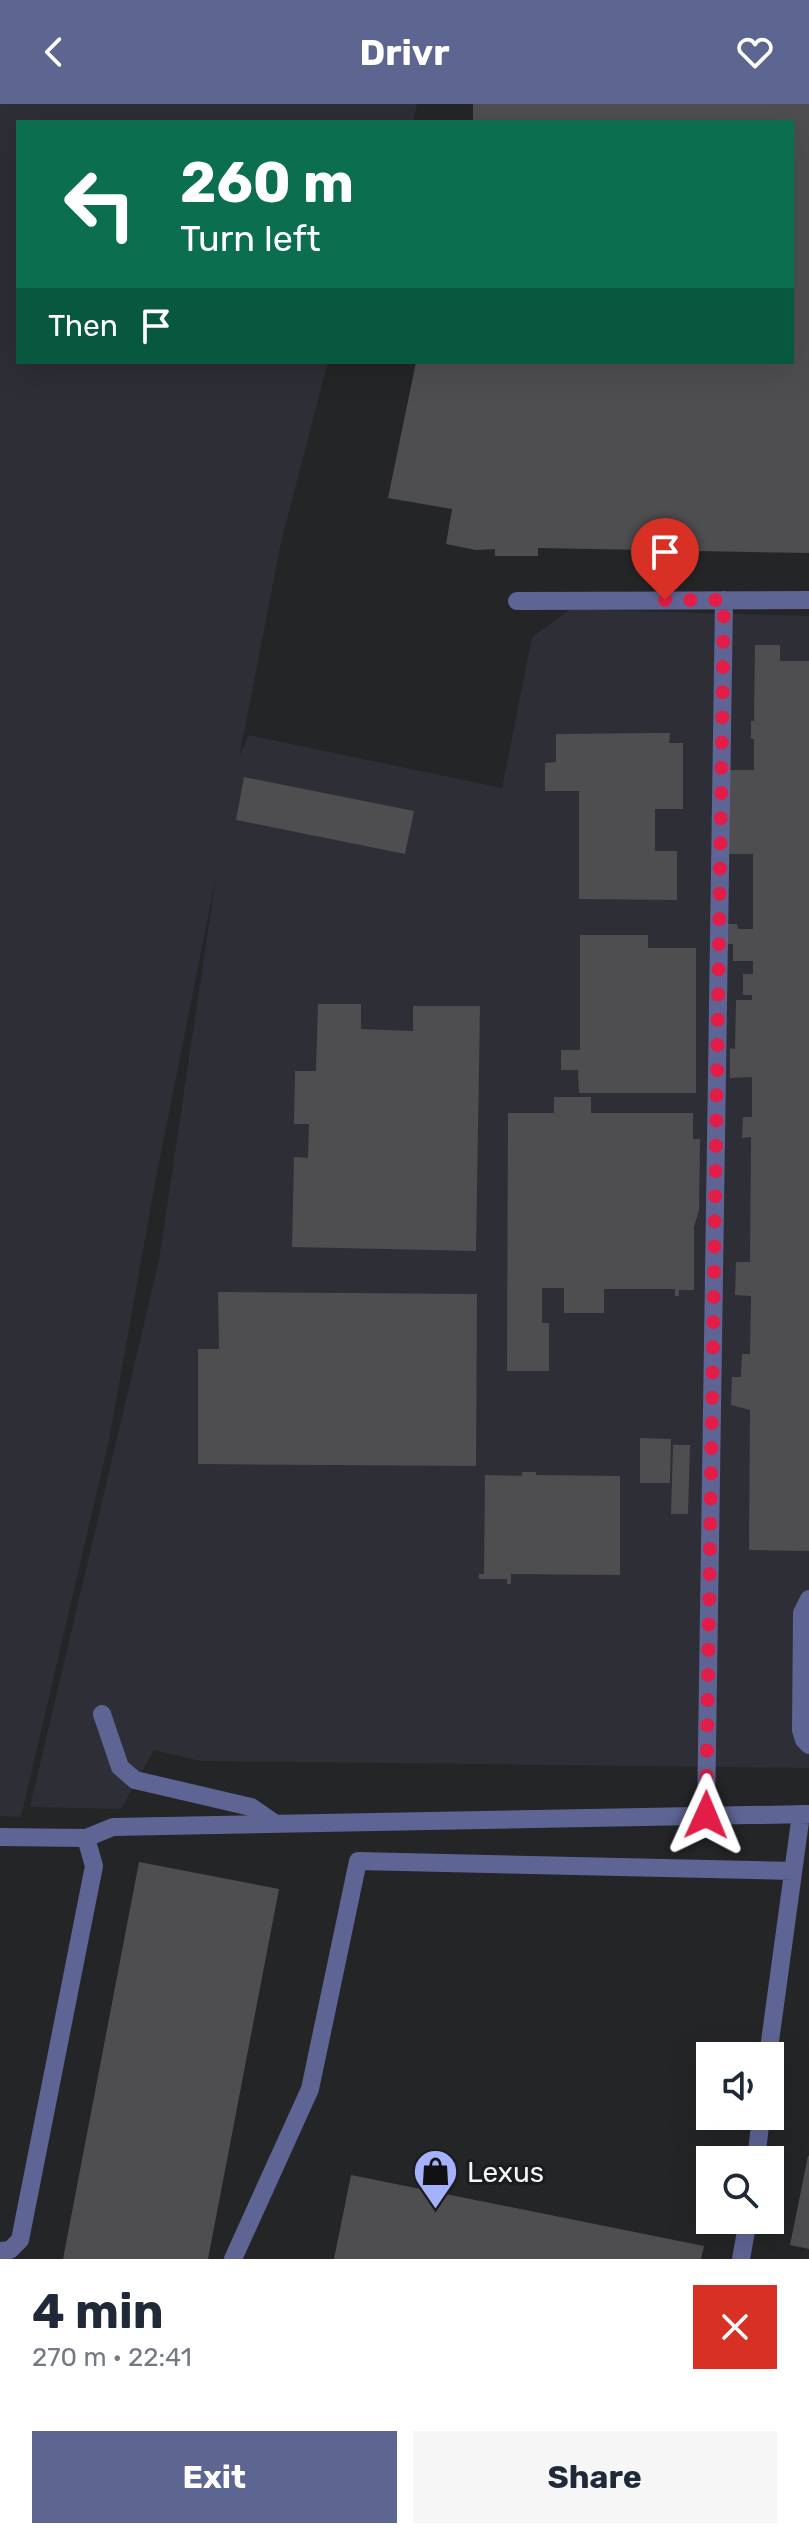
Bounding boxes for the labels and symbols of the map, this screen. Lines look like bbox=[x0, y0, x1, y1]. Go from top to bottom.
pin bbox=[631, 518, 699, 600]
position arrow bbox=[664, 1773, 748, 1857]
shop icon: Lexus bbox=[412, 2148, 460, 2211]
place label: Lexus bbox=[467, 2156, 544, 2189]

